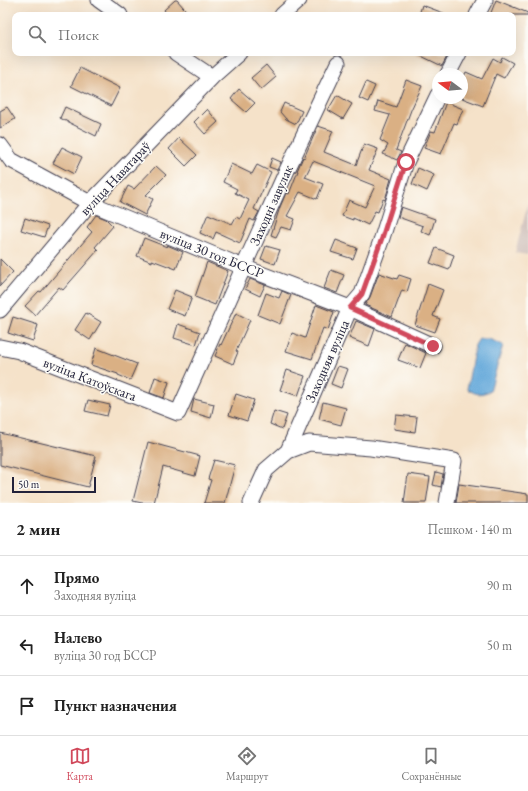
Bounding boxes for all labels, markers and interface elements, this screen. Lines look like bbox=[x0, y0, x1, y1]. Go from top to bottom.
search box bbox=[12, 12, 516, 56]
icon: search bbox=[26, 23, 48, 45]
text: Поиск bbox=[58, 25, 99, 44]
north arrow bbox=[432, 68, 468, 104]
street label: вуліца Наватараў bbox=[76, 136, 155, 219]
route start bbox=[397, 153, 415, 171]
street label: Заходні завулак bbox=[245, 162, 297, 248]
street label: вуліца 30 год БССР bbox=[158, 224, 267, 282]
street label: Заходняя вуліца bbox=[301, 317, 353, 405]
route end bbox=[424, 337, 442, 355]
street label: вуліца Катоўскага bbox=[41, 353, 139, 405]
scale bar bbox=[12, 475, 96, 494]
text: 50 m bbox=[18, 477, 39, 491]
text: 2 мин bbox=[16, 518, 60, 540]
text: Пешком · 140 m bbox=[428, 521, 512, 538]
text: Прямо bbox=[54, 568, 99, 587]
icon: ahead bbox=[16, 575, 38, 597]
text: 90 m bbox=[487, 577, 512, 594]
text: Заходняя вуліца bbox=[54, 587, 136, 604]
text: Налево bbox=[54, 628, 102, 647]
icon: left bbox=[16, 635, 38, 657]
text: 50 m bbox=[487, 637, 512, 654]
text: вуліца 30 год БССР bbox=[54, 647, 156, 664]
icon: arrive bbox=[16, 695, 38, 717]
text: Пункт назначения bbox=[54, 696, 177, 715]
tab: Карта bbox=[67, 745, 93, 783]
tab: Маршрут bbox=[226, 745, 268, 783]
tab: Сохранённые bbox=[401, 745, 461, 783]

